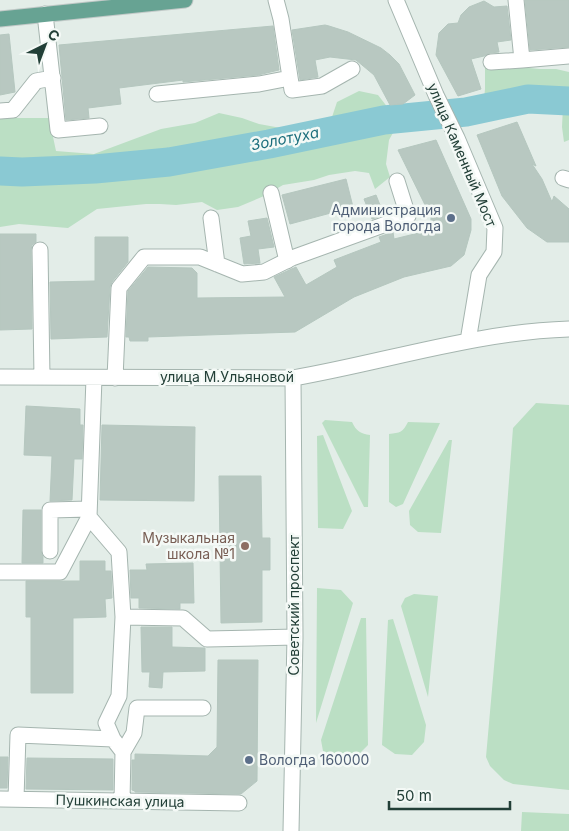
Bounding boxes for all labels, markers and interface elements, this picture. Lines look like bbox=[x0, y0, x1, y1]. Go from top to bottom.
north arrow bbox=[20, 20, 70, 70]
text: С bbox=[44, 25, 64, 45]
street label: улица Каменный Мост bbox=[424, 80, 501, 230]
water label: Золотуха bbox=[249, 123, 321, 154]
place label: Администрация города Вологда bbox=[331, 201, 441, 234]
marker: Администрация города Вологда bbox=[445, 212, 457, 224]
street label: улица М.Ульяновой bbox=[160, 368, 294, 385]
place label: Музыкальная школа №1 bbox=[142, 529, 235, 562]
street label: Советский проспект bbox=[285, 534, 302, 675]
marker: Музыкальная школа №1 bbox=[239, 540, 251, 552]
place label: Вологда 160000 bbox=[259, 751, 369, 768]
marker: Вологда 160000 bbox=[243, 754, 255, 766]
scale bar bbox=[389, 778, 510, 810]
text: 50 m bbox=[396, 786, 432, 805]
street label: Пушкинская улица bbox=[55, 791, 185, 810]

